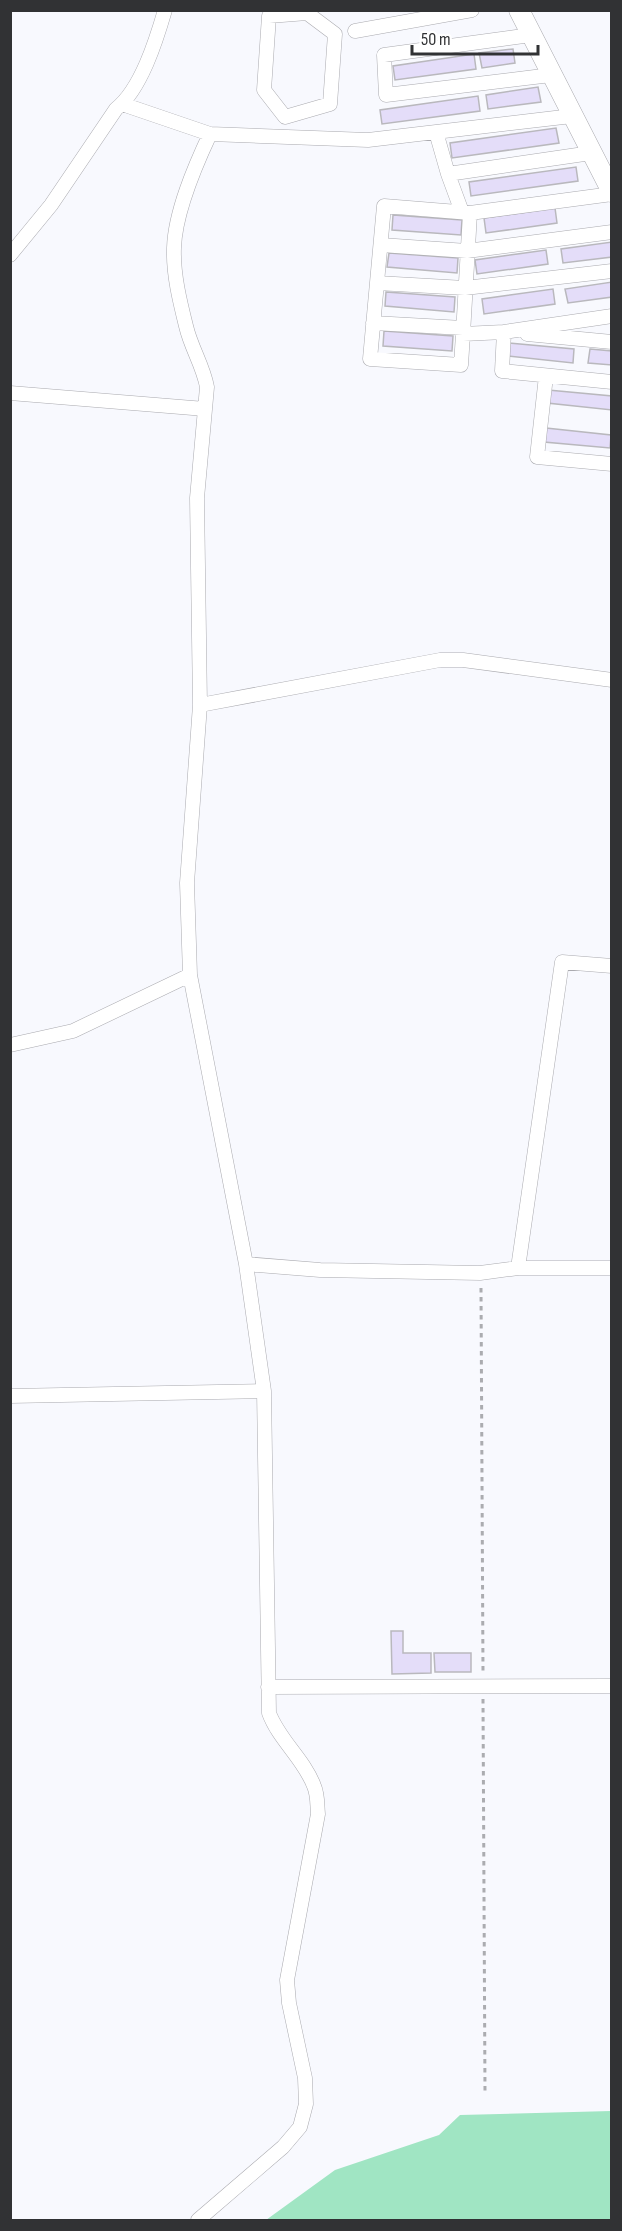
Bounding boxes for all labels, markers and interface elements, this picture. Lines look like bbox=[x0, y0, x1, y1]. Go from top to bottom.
scale bar bbox=[412, 18, 538, 56]
text: 50 m bbox=[421, 29, 451, 50]

